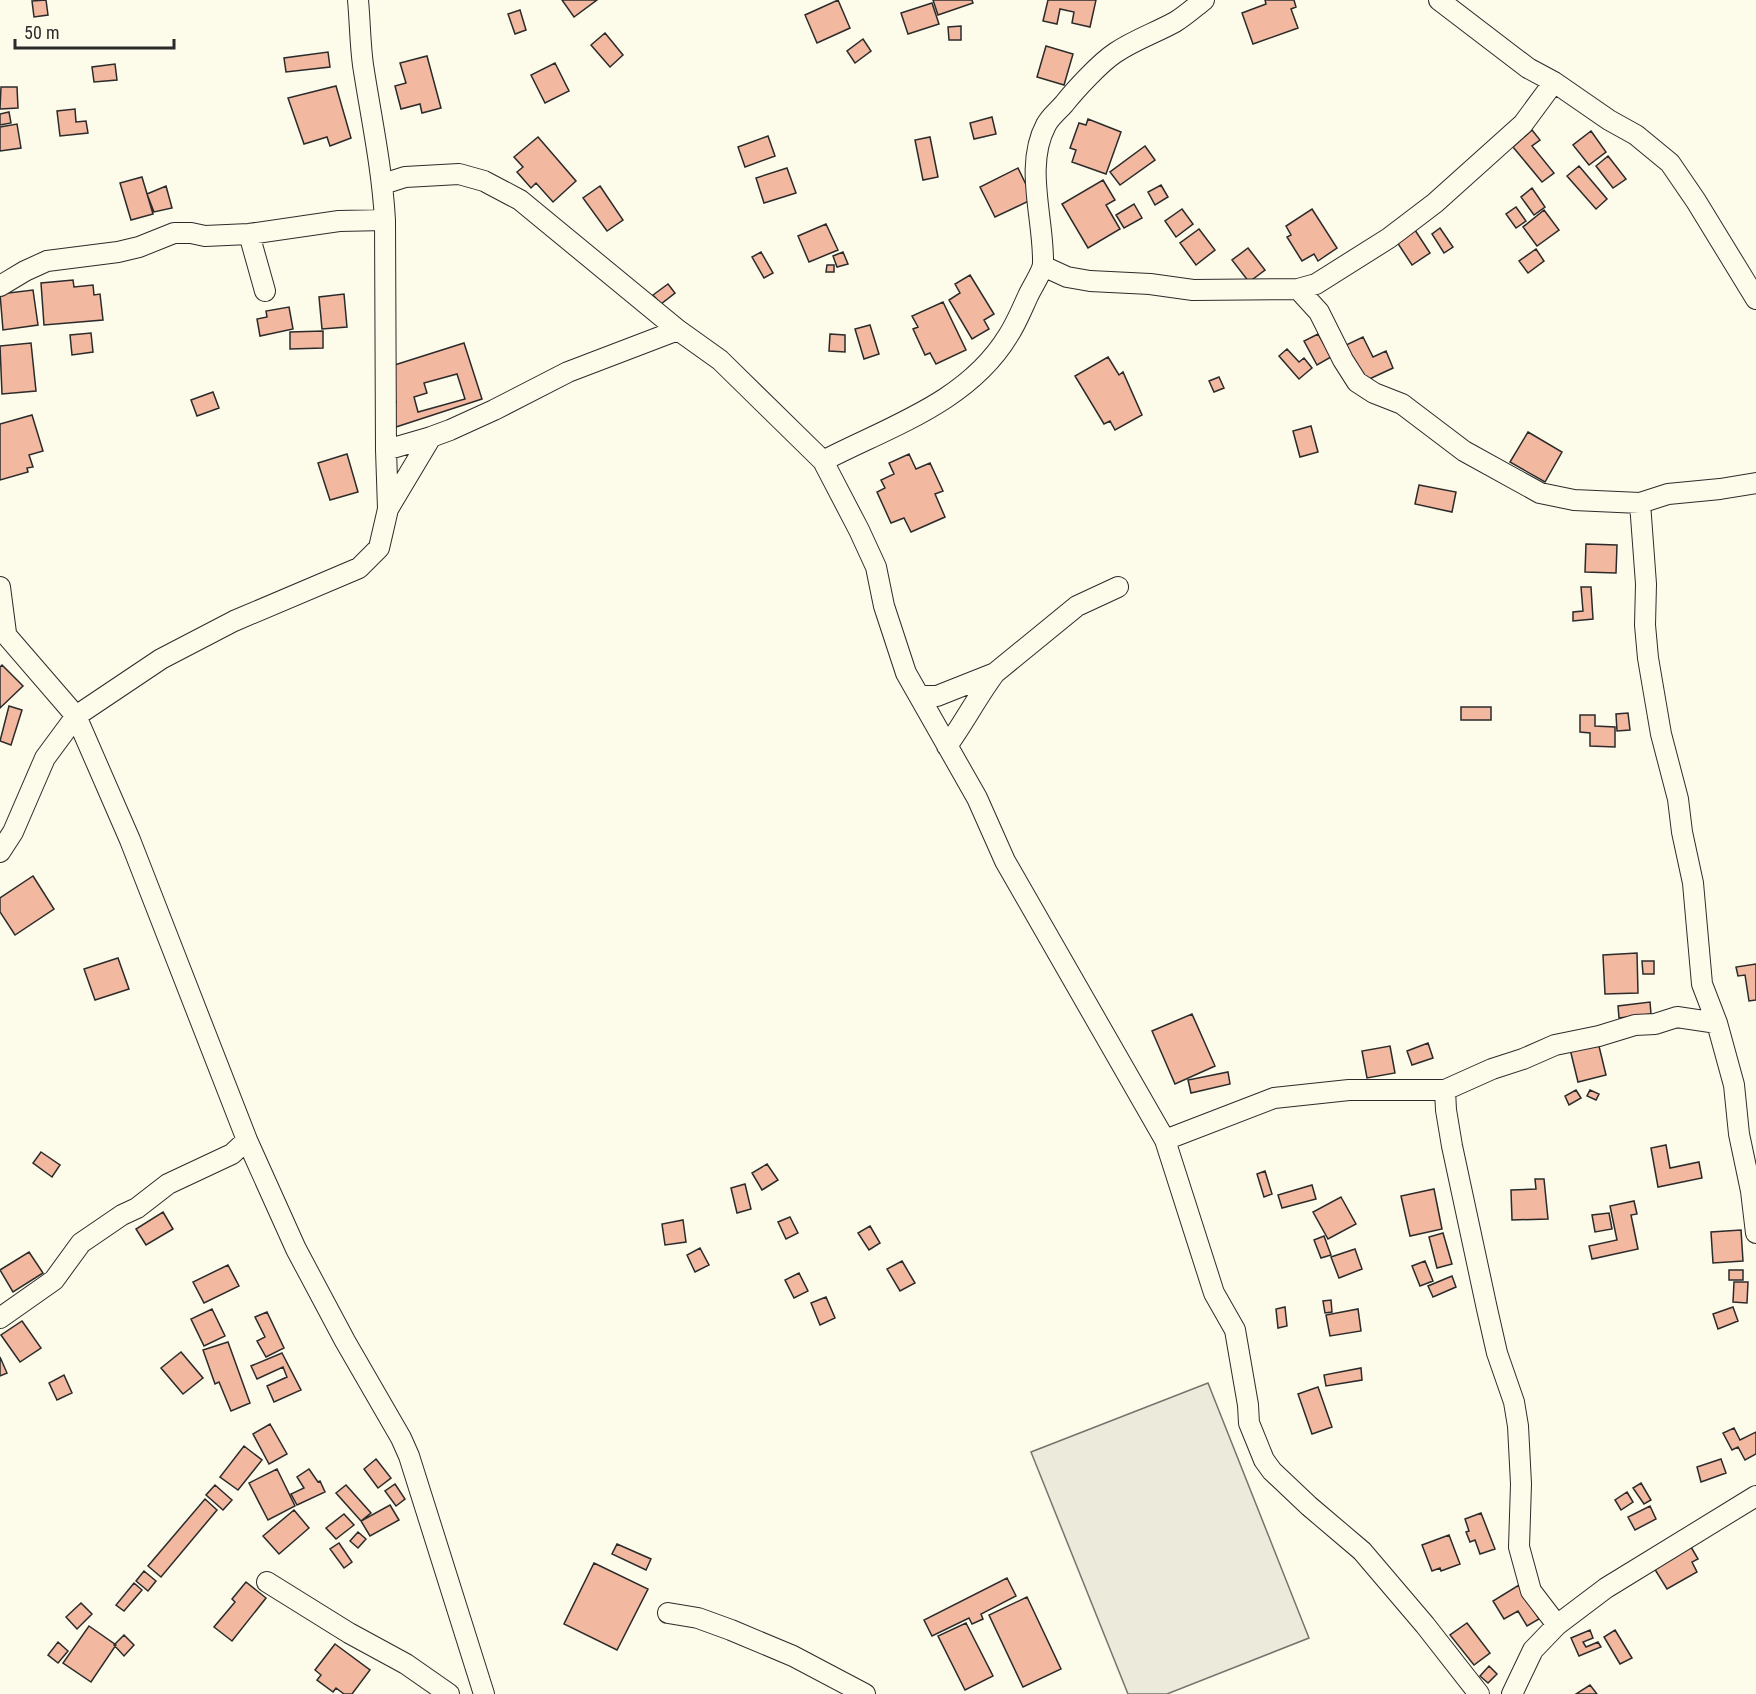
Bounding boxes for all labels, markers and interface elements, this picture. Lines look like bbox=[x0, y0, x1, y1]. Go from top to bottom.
scale bar bbox=[15, 12, 174, 50]
text: 50 m bbox=[24, 22, 59, 43]

